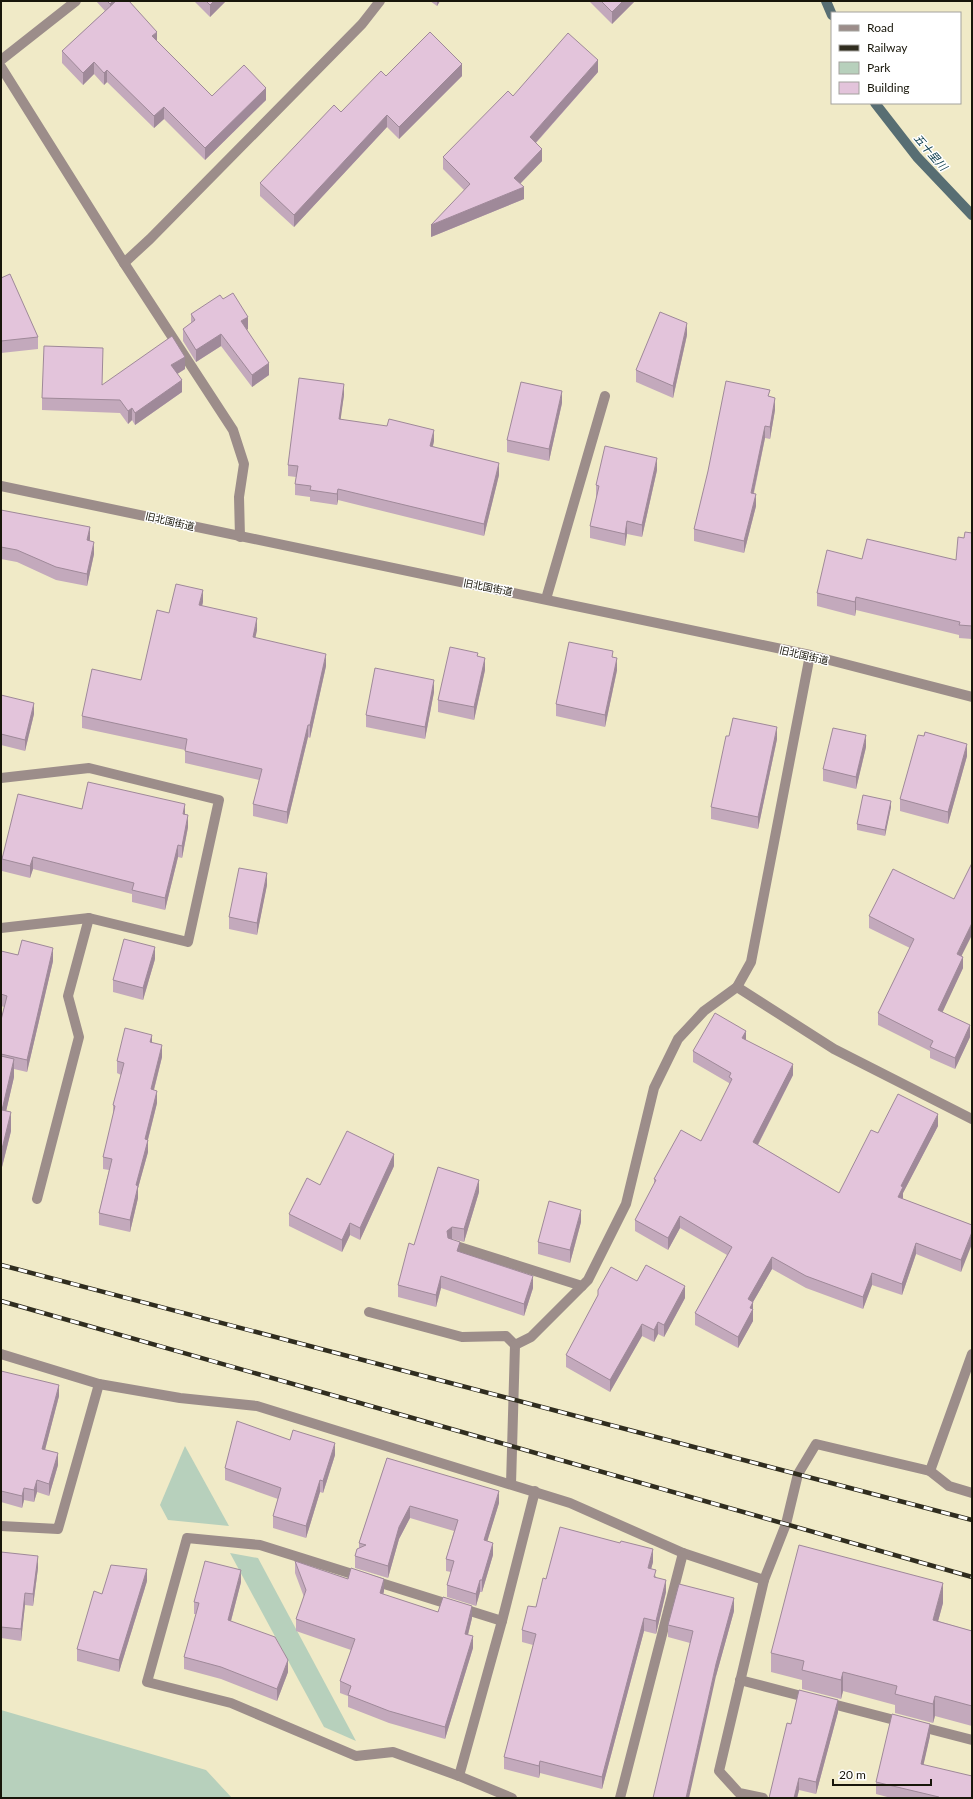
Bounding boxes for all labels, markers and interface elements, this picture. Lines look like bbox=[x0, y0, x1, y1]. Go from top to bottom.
legend bbox=[831, 12, 961, 104]
text: Road bbox=[867, 20, 894, 35]
text: Railway bbox=[867, 40, 908, 55]
text: Park bbox=[867, 60, 891, 75]
text: Building bbox=[867, 80, 910, 95]
water label: 五十里川 bbox=[912, 131, 951, 174]
street label: 旧北国街道 bbox=[144, 510, 196, 532]
street label: 旧北国街道 bbox=[462, 576, 514, 598]
street label: 旧北国街道 bbox=[778, 644, 830, 666]
scale bar bbox=[833, 1761, 931, 1787]
text: 20 m bbox=[839, 1767, 866, 1782]

